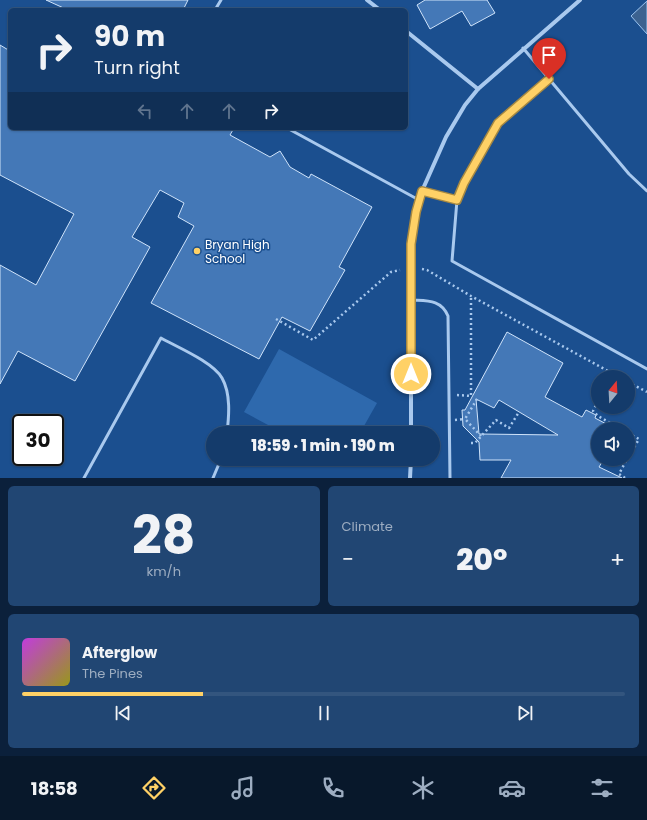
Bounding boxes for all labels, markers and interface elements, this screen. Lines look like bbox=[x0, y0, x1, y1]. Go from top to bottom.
text: 90 m bbox=[94, 17, 165, 56]
icon: right bbox=[28, 24, 80, 76]
pin bbox=[532, 38, 566, 79]
icon: arrive bbox=[538, 44, 560, 66]
text: Turn right bbox=[94, 55, 180, 80]
icon: left bbox=[134, 100, 156, 122]
icon: ahead bbox=[176, 100, 198, 122]
icon: ahead bbox=[218, 100, 240, 122]
icon: right bbox=[260, 100, 282, 122]
place label: Bryan High School bbox=[205, 236, 270, 267]
marker: Bryan High School bbox=[192, 246, 202, 256]
position arrow bbox=[390, 353, 432, 395]
north arrow bbox=[591, 370, 635, 414]
map controls bbox=[591, 370, 635, 466]
speed limit sign: 30 bbox=[12, 414, 64, 466]
button: sound bbox=[591, 422, 635, 466]
text: 18:59 · 1 min · 190 m bbox=[251, 435, 395, 456]
text: 28 bbox=[132, 499, 195, 572]
text: Climate bbox=[342, 517, 393, 536]
text: 20° bbox=[456, 538, 507, 581]
text: − bbox=[342, 544, 354, 575]
text: + bbox=[610, 544, 625, 575]
text: km/h bbox=[146, 562, 181, 581]
text: Afterglow bbox=[82, 642, 157, 663]
text: The Pines bbox=[82, 664, 143, 683]
icon: previous bbox=[112, 702, 134, 724]
icon: pause bbox=[313, 702, 335, 724]
icon: next bbox=[514, 702, 536, 724]
icon: directions bbox=[140, 774, 168, 802]
icon: music bbox=[229, 774, 257, 802]
icon: phone bbox=[319, 774, 347, 802]
icon: climate bbox=[409, 774, 437, 802]
icon: car bbox=[498, 774, 526, 802]
icon: filters bbox=[588, 774, 616, 802]
text: 18:58 bbox=[31, 776, 78, 801]

